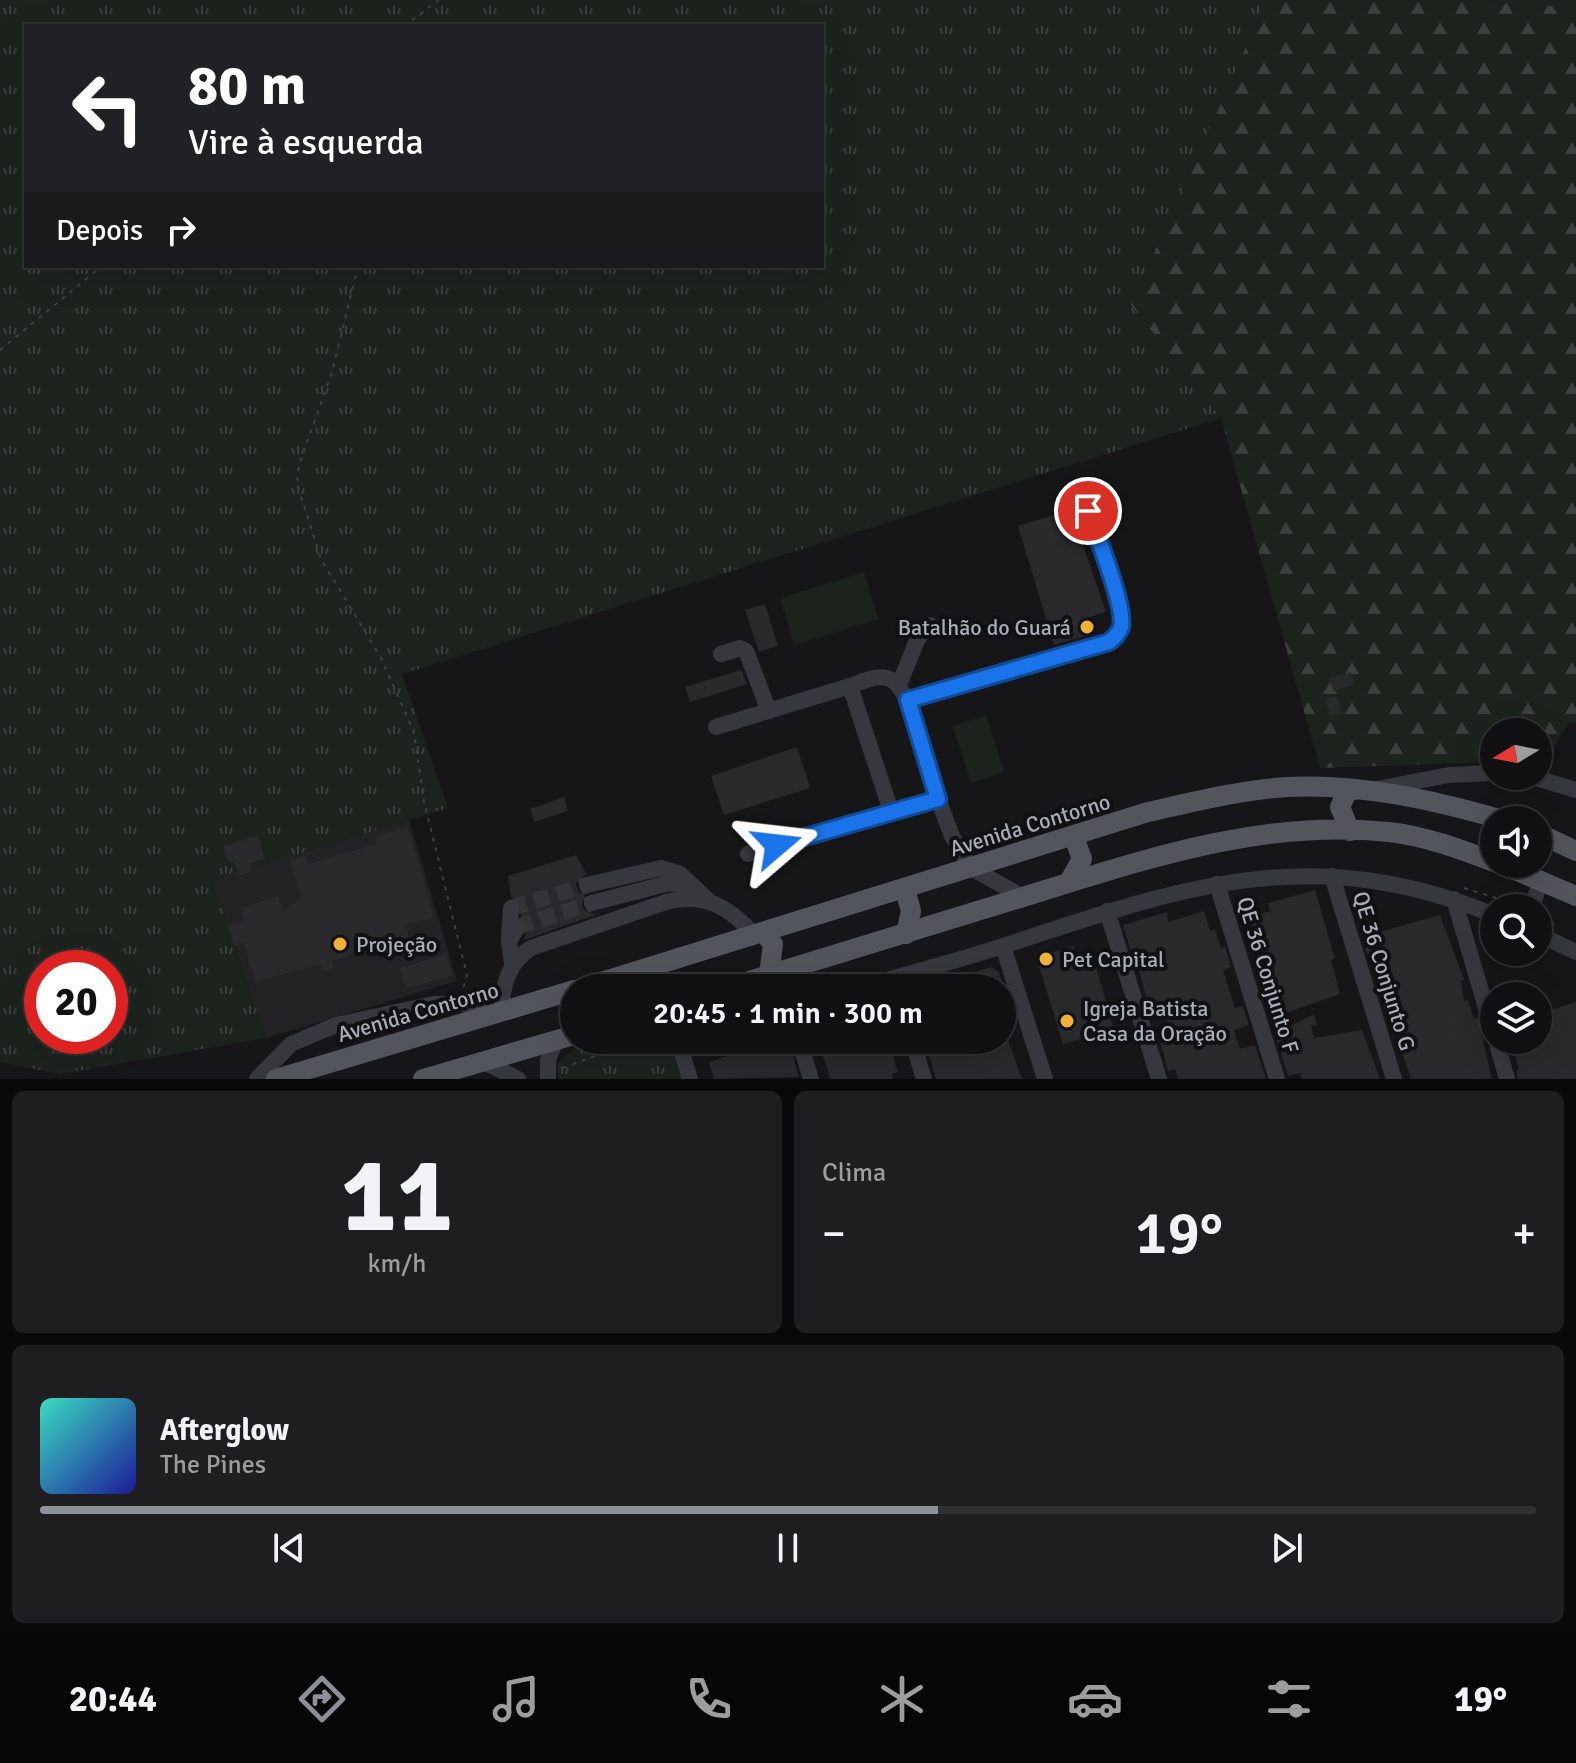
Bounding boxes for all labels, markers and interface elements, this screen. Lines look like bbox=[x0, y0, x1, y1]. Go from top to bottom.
text: 80 m bbox=[188, 51, 306, 120]
icon: left bbox=[56, 56, 160, 160]
text: Vire à esquerda bbox=[188, 120, 424, 165]
icon: right bbox=[159, 208, 203, 252]
text: Depois bbox=[56, 212, 143, 249]
pin bbox=[1054, 477, 1122, 545]
icon: arrive bbox=[1066, 489, 1110, 533]
place label: Batalhão do Guará bbox=[898, 614, 1071, 641]
marker: Batalhão do Guará bbox=[1078, 618, 1096, 636]
north arrow bbox=[1480, 718, 1552, 790]
map controls bbox=[1480, 718, 1552, 1054]
street label: Avenida Contorno bbox=[946, 788, 1114, 862]
position arrow bbox=[735, 803, 819, 887]
button: sound bbox=[1480, 806, 1552, 878]
street label: QE 36 Conjunto G bbox=[1347, 888, 1421, 1054]
street label: QE 36 Conjunto F bbox=[1231, 893, 1305, 1057]
button: search bbox=[1480, 894, 1552, 966]
place label: Projeção bbox=[356, 931, 437, 958]
marker: Projeção bbox=[331, 935, 349, 953]
place label: Pet Capital bbox=[1062, 946, 1165, 973]
speed limit sign: 20 bbox=[24, 950, 128, 1054]
marker: Pet Capital bbox=[1037, 950, 1055, 968]
street label: Avenida Contorno bbox=[334, 976, 502, 1048]
button: layers bbox=[1480, 982, 1552, 1054]
text: 20:45 · 1 min · 300 m bbox=[653, 995, 923, 1032]
place label: Igreja Batista Casa da Oração bbox=[1083, 995, 1227, 1047]
marker: Igreja Batista Casa da Oração bbox=[1058, 1012, 1076, 1030]
text: 11 bbox=[341, 1132, 453, 1260]
text: Clima bbox=[822, 1157, 886, 1189]
text: 19° bbox=[1135, 1197, 1223, 1271]
text: − bbox=[822, 1207, 846, 1261]
text: + bbox=[1512, 1207, 1536, 1261]
text: km/h bbox=[368, 1248, 426, 1280]
text: Afterglow bbox=[160, 1412, 289, 1449]
text: The Pines bbox=[160, 1449, 266, 1481]
icon: previous bbox=[267, 1526, 311, 1570]
icon: pause bbox=[766, 1526, 810, 1570]
icon: next bbox=[1265, 1526, 1309, 1570]
icon: directions bbox=[294, 1671, 350, 1727]
icon: music bbox=[488, 1671, 544, 1727]
icon: phone bbox=[681, 1671, 737, 1727]
icon: climate bbox=[874, 1671, 930, 1727]
icon: car bbox=[1067, 1671, 1123, 1727]
icon: filters bbox=[1261, 1671, 1317, 1727]
text: 20:44 bbox=[69, 1677, 157, 1722]
text: 19° bbox=[1454, 1677, 1507, 1722]

